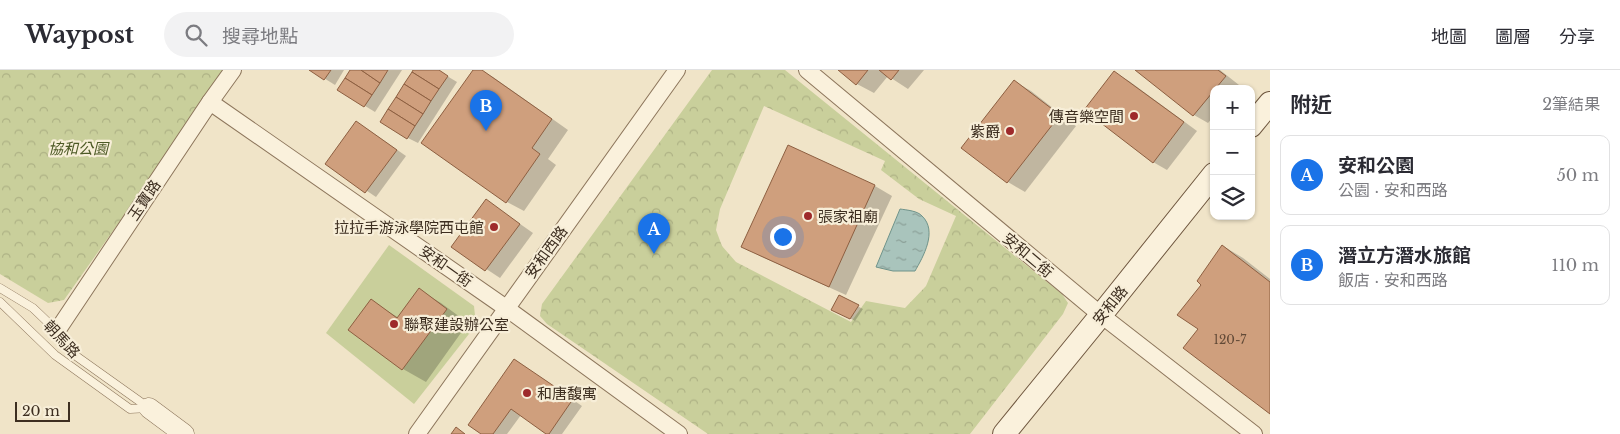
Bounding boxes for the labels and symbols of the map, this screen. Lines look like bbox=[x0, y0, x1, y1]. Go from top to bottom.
pin: B bbox=[470, 90, 502, 131]
place label: 傳音樂空間 bbox=[1049, 107, 1124, 126]
marker: 傳音樂空間 bbox=[1128, 110, 1140, 122]
place label: 紫爵 bbox=[970, 122, 1000, 141]
marker: 紫爵 bbox=[1004, 125, 1016, 137]
park label: 協和公園 bbox=[48, 139, 110, 158]
street label: 玉寶路 bbox=[124, 176, 164, 224]
place label: 張家祖廟 bbox=[818, 207, 878, 226]
marker: 張家祖廟 bbox=[802, 210, 814, 222]
pin: A bbox=[638, 213, 670, 254]
place label: 拉拉手游泳學院西屯館 bbox=[334, 218, 484, 237]
marker: 拉拉手游泳學院西屯館 bbox=[488, 221, 500, 233]
street label: 安和西路 bbox=[521, 222, 571, 282]
your location bbox=[770, 224, 796, 250]
street label: 安和二街 bbox=[999, 228, 1057, 282]
street label: 安和一街 bbox=[416, 241, 476, 291]
street label: 安和路 bbox=[1088, 282, 1132, 328]
place label: 聯聚建設辦公室 bbox=[404, 315, 509, 334]
street label: 朝馬路 bbox=[40, 316, 84, 362]
marker: 聯聚建設辦公室 bbox=[388, 318, 400, 330]
house number: 120-7 bbox=[1214, 332, 1247, 347]
place label: 和唐馥寓 bbox=[537, 384, 597, 403]
marker: 和唐馥寓 bbox=[521, 387, 533, 399]
scale bar bbox=[15, 399, 70, 422]

